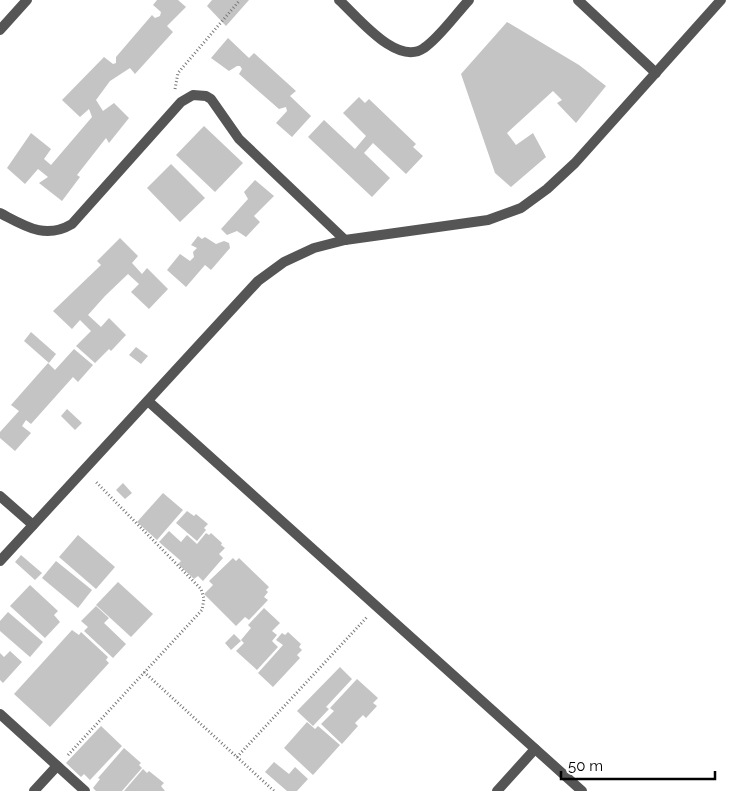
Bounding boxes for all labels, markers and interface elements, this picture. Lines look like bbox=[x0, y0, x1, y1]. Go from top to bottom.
scale bar bbox=[561, 748, 715, 780]
text: 50 m bbox=[568, 757, 603, 775]

